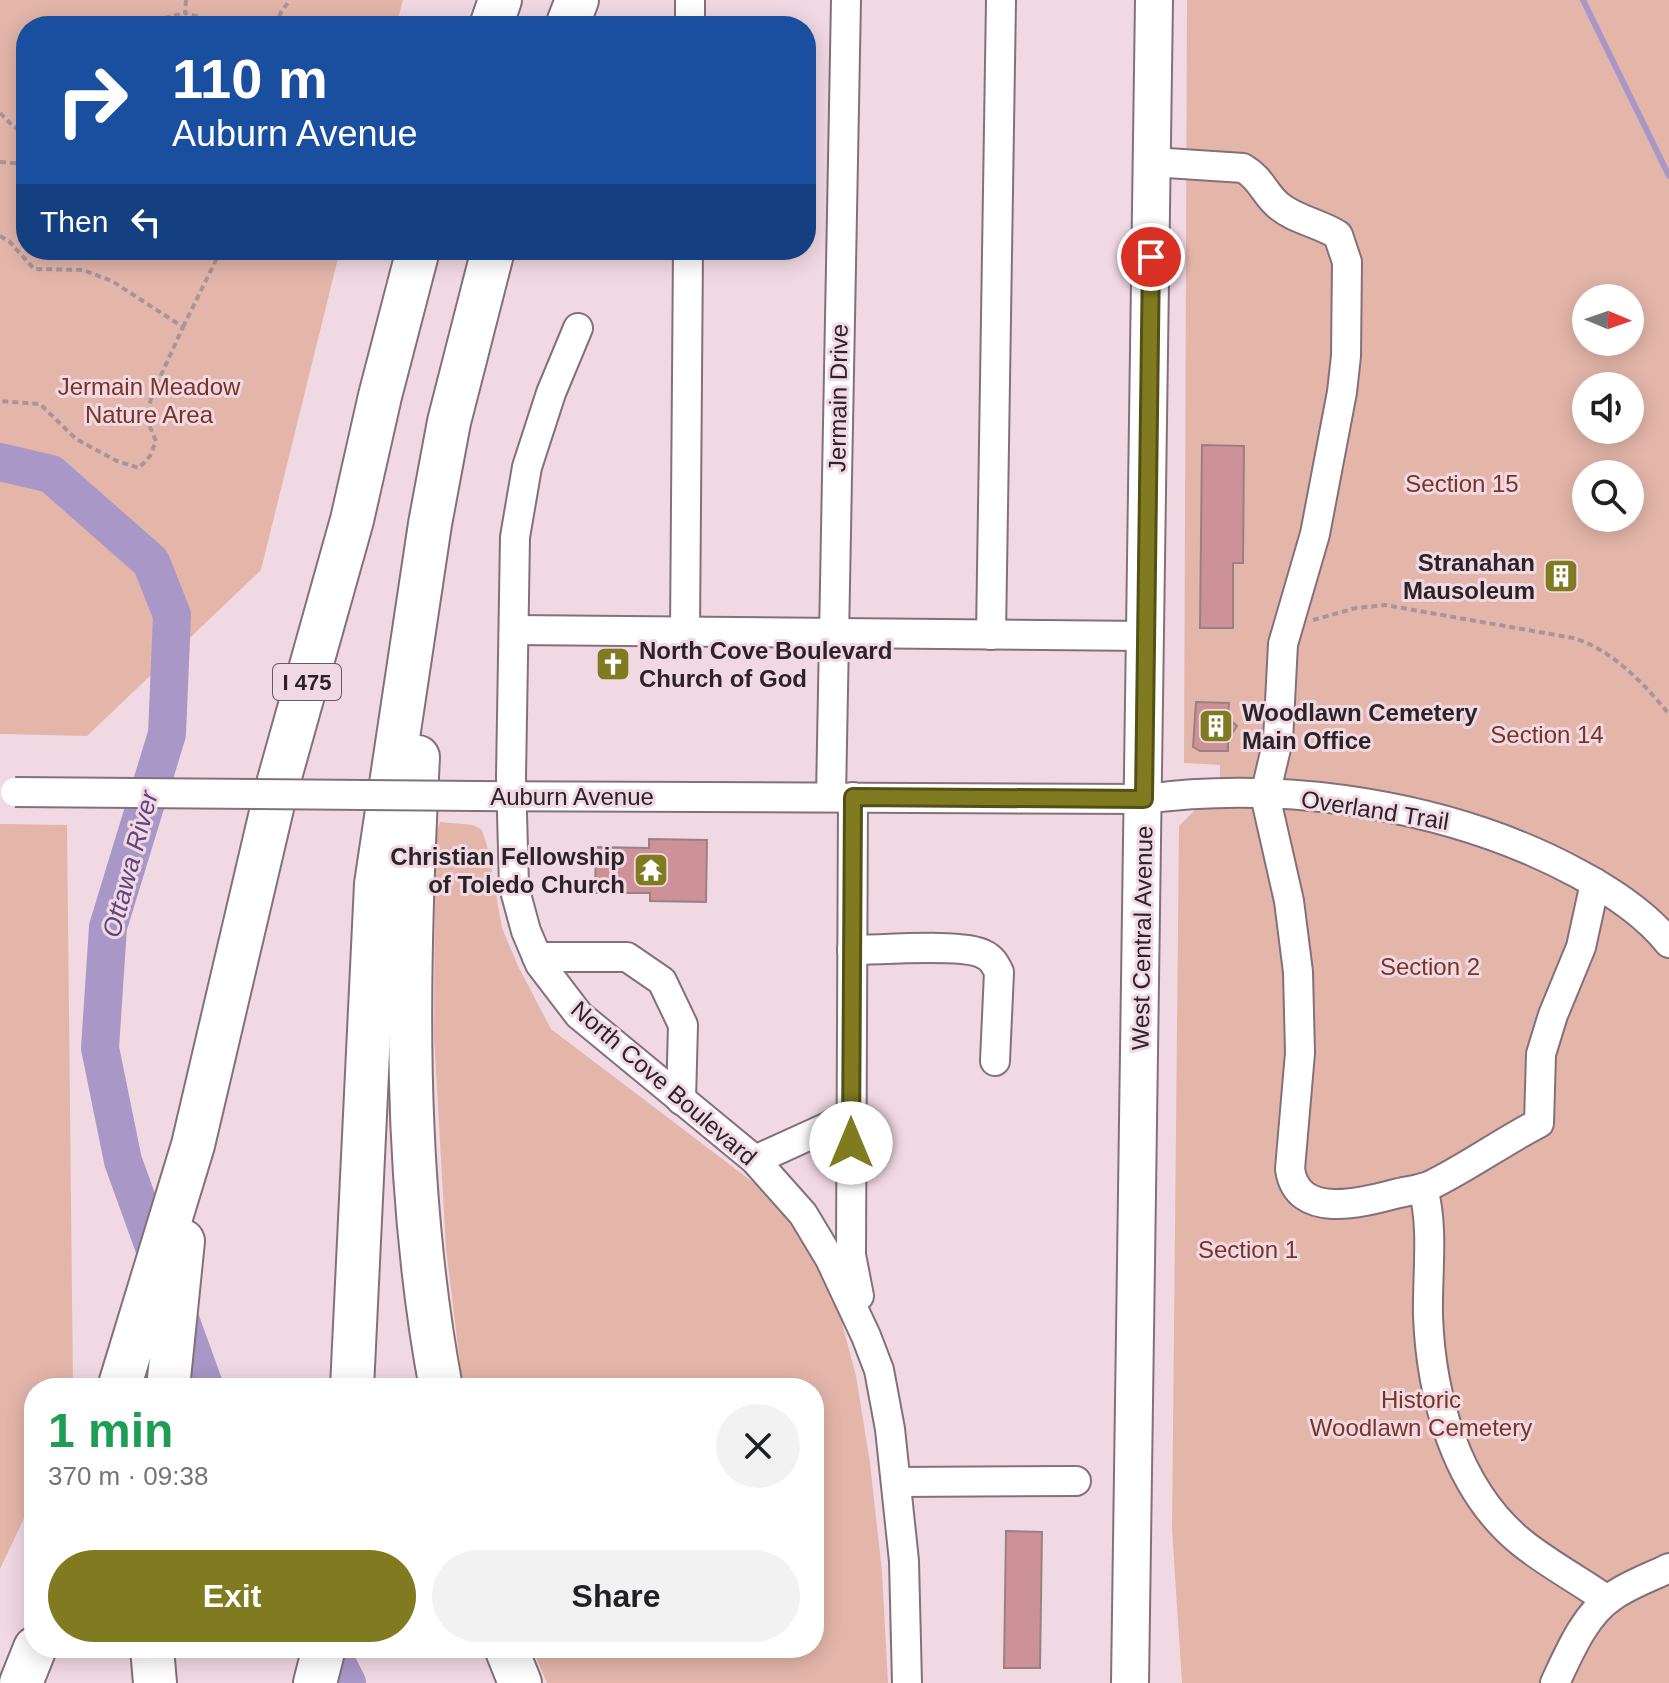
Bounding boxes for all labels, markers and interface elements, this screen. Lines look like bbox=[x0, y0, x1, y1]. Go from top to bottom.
text: 110 m bbox=[172, 47, 328, 110]
icon: right bbox=[40, 48, 144, 152]
text: Auburn Avenue bbox=[172, 113, 418, 154]
icon: left bbox=[124, 200, 168, 244]
text: Then bbox=[40, 205, 108, 238]
pin bbox=[1117, 223, 1185, 291]
icon: arrive bbox=[1129, 235, 1173, 279]
north arrow bbox=[1572, 284, 1644, 356]
map controls bbox=[1572, 284, 1644, 532]
street label: Jermain Drive bbox=[823, 324, 853, 472]
button: sound bbox=[1572, 372, 1644, 444]
park label: Jermain Meadow Nature Area bbox=[58, 373, 241, 428]
button: search bbox=[1572, 460, 1644, 532]
park label: Section 15 bbox=[1405, 470, 1519, 497]
place label: Stranahan Mausoleum bbox=[1403, 549, 1535, 604]
building icon: Stranahan Mausoleum bbox=[1542, 557, 1580, 595]
place label: North Cove Boulevard Church of God bbox=[639, 637, 892, 692]
church icon: North Cove Boulevard Church of God bbox=[594, 645, 632, 683]
road number: I 475 bbox=[273, 664, 341, 700]
place label: Woodlawn Cemetery Main Office bbox=[1242, 699, 1478, 754]
building icon: Woodlawn Cemetery Main Office bbox=[1197, 707, 1235, 745]
park label: Section 14 bbox=[1490, 721, 1604, 748]
street label: Auburn Avenue bbox=[490, 783, 654, 810]
street label: Overland Trail bbox=[1299, 785, 1451, 835]
water label: Ottawa River bbox=[96, 786, 164, 940]
street label: West Central Avenue bbox=[1127, 825, 1157, 1051]
place label: Christian Fellowship of Toledo Church bbox=[390, 843, 625, 898]
temple icon: Christian Fellowship of Toledo Church bbox=[632, 851, 670, 889]
park label: Section 2 bbox=[1380, 953, 1480, 980]
street label: North Cove Boulevard bbox=[566, 995, 762, 1171]
position arrow bbox=[809, 1101, 893, 1185]
park label: Section 1 bbox=[1198, 1236, 1298, 1263]
park label: Historic Woodlawn Cemetery bbox=[1310, 1386, 1532, 1441]
text: 1 min bbox=[48, 1404, 173, 1457]
button: close bbox=[716, 1404, 800, 1488]
text: 370 m · 09:38 bbox=[48, 1461, 208, 1491]
button: Exit bbox=[48, 1550, 416, 1642]
button: Share bbox=[432, 1550, 800, 1642]

